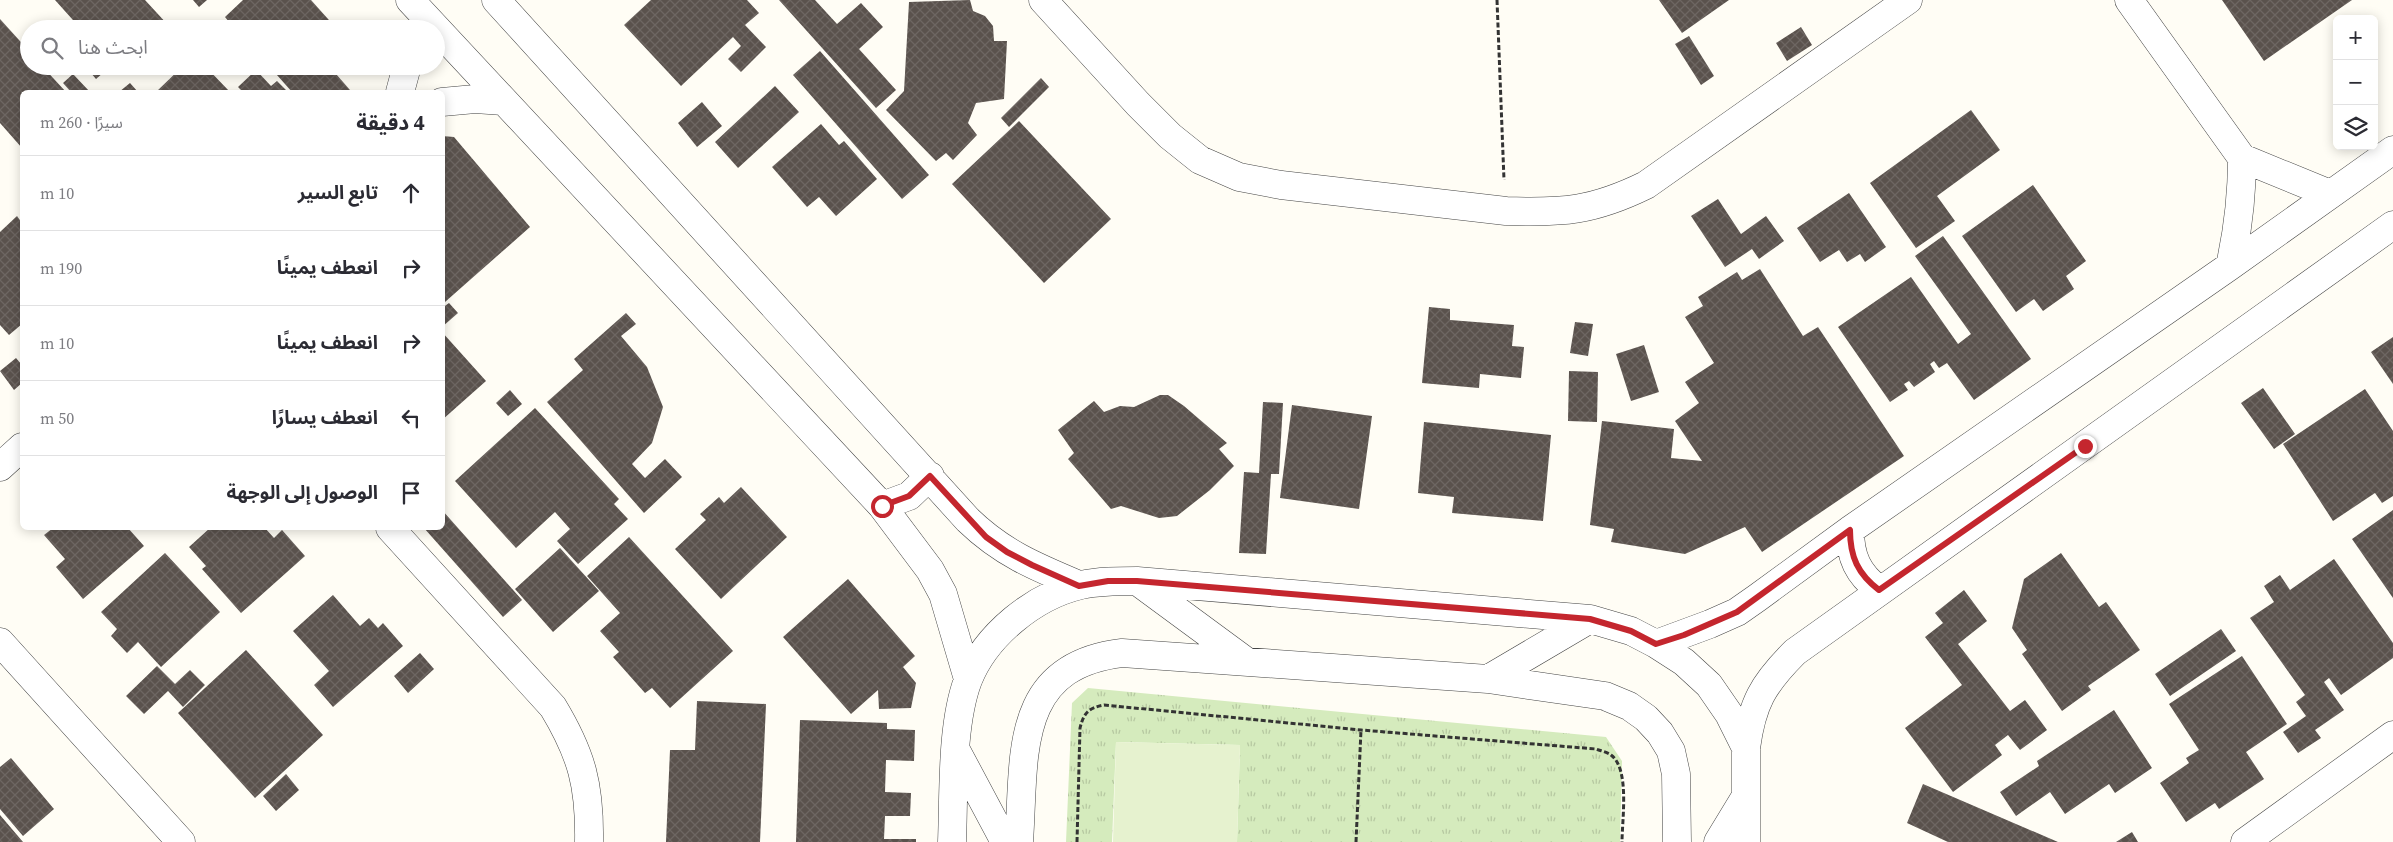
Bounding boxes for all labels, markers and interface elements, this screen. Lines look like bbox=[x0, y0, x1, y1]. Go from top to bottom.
map controls bbox=[2333, 15, 2378, 150]
button: + bbox=[2333, 15, 2378, 60]
search box bbox=[20, 20, 445, 75]
icon: search bbox=[38, 34, 66, 62]
text: ابحث هنا bbox=[78, 34, 148, 60]
button: − bbox=[2333, 60, 2378, 105]
button: layers bbox=[2333, 105, 2378, 150]
text: 4 دقيقة bbox=[356, 108, 425, 137]
text: سيرًا · 260 m bbox=[40, 111, 123, 133]
text: تابع السير bbox=[298, 179, 378, 205]
icon: ahead bbox=[397, 179, 425, 207]
text: 10 m bbox=[40, 182, 74, 204]
text: انعطف يمينًا bbox=[277, 254, 378, 280]
icon: right bbox=[397, 254, 425, 282]
text: 190 m bbox=[40, 257, 82, 279]
text: انعطف يمينًا bbox=[277, 329, 378, 355]
icon: right bbox=[397, 329, 425, 357]
text: 10 m bbox=[40, 332, 74, 354]
text: انعطف يسارًا bbox=[272, 404, 378, 430]
icon: left bbox=[397, 404, 425, 432]
text: 50 m bbox=[40, 407, 74, 429]
route end bbox=[2074, 435, 2097, 458]
text: الوصول إلى الوجهة bbox=[226, 479, 378, 505]
icon: arrive bbox=[397, 479, 425, 507]
route start bbox=[871, 495, 894, 518]

